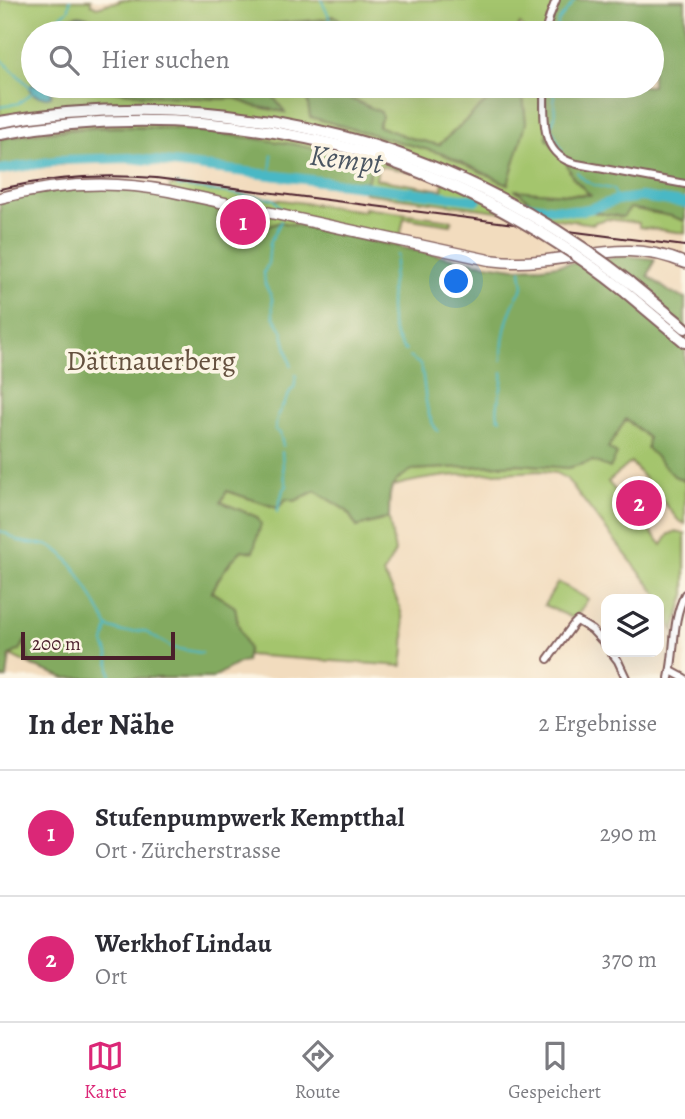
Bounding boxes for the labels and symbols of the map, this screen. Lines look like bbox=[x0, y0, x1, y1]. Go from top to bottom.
water label: Kempt bbox=[308, 135, 386, 183]
pin: 1 bbox=[220, 196, 266, 248]
your location bbox=[439, 264, 473, 298]
park label: Dättnauerberg bbox=[66, 342, 236, 380]
pin: 2 bbox=[616, 477, 662, 529]
scale bar bbox=[21, 629, 175, 661]

